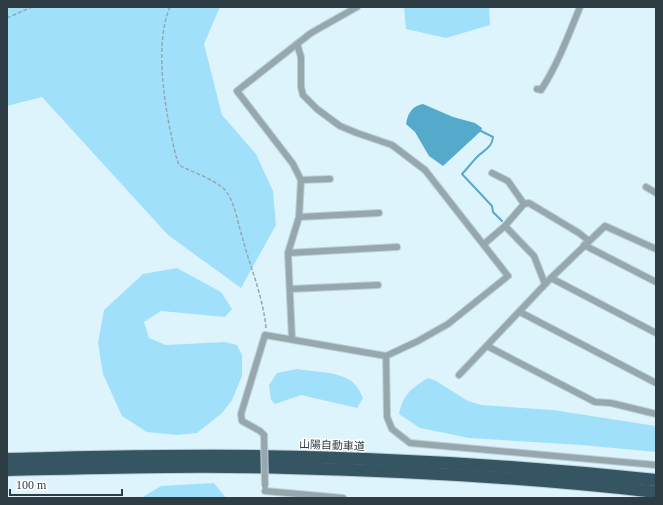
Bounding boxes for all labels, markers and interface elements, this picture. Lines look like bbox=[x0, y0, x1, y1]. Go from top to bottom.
street label: 山陽自動車道 bbox=[299, 438, 365, 452]
scale bar bbox=[10, 471, 122, 497]
text: 100 m bbox=[16, 478, 47, 492]

